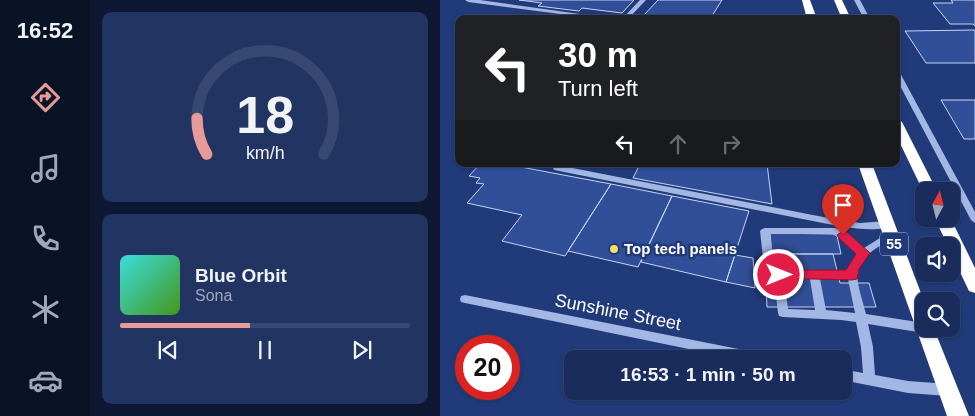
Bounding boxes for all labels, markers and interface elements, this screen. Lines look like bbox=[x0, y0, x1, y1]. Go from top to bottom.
text: 16:52 bbox=[17, 18, 73, 43]
icon: left bbox=[475, 35, 540, 100]
text: 30 m bbox=[558, 35, 638, 74]
text: Turn left bbox=[558, 76, 638, 101]
icon: directions bbox=[28, 80, 63, 115]
text: 18 bbox=[236, 86, 294, 144]
icon: left bbox=[611, 130, 639, 158]
icon: ahead bbox=[664, 130, 692, 158]
icon: right bbox=[717, 130, 745, 158]
text: km/h bbox=[246, 143, 284, 163]
icon: music bbox=[28, 151, 63, 186]
north arrow bbox=[915, 182, 960, 228]
map controls bbox=[915, 182, 960, 337]
pin bbox=[822, 184, 864, 235]
icon: arrive bbox=[829, 191, 857, 219]
icon: phone bbox=[28, 221, 63, 256]
road number: 55 bbox=[880, 232, 908, 255]
button: sound bbox=[915, 237, 960, 282]
place label: Top tech panels bbox=[624, 240, 737, 257]
marker: Top tech panels bbox=[608, 243, 620, 255]
position arrow bbox=[752, 248, 804, 300]
text: Blue Orbit bbox=[195, 265, 287, 286]
text: Sona bbox=[195, 287, 232, 304]
street label: Sunshine Street bbox=[553, 290, 683, 334]
icon: climate bbox=[28, 292, 63, 327]
button: search bbox=[915, 292, 960, 337]
speed limit sign: 20 bbox=[455, 335, 520, 400]
icon: previous bbox=[154, 336, 182, 364]
icon: pause bbox=[251, 336, 279, 364]
icon: next bbox=[348, 336, 376, 364]
icon: car bbox=[28, 363, 63, 398]
text: 16:53 · 1 min · 50 m bbox=[620, 364, 796, 385]

